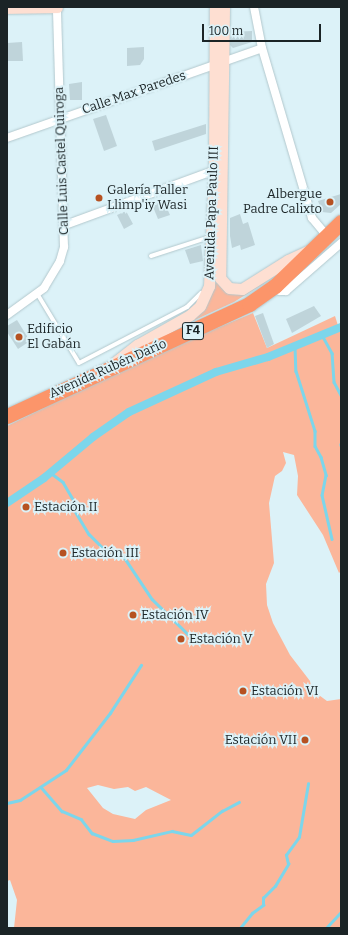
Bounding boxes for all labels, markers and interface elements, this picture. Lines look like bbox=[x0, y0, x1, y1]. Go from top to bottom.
scale bar bbox=[204, 16, 323, 42]
text: 100 m bbox=[209, 24, 243, 38]
street label: Calle Max Paredes bbox=[80, 68, 188, 118]
street label: Calle Luis Castel Quiroga bbox=[52, 87, 72, 235]
street label: Avenida Papa Paulo III bbox=[202, 146, 222, 280]
place label: Galería Taller Llimp'iy Wasi bbox=[107, 183, 188, 214]
place label: Albergue Padre Calixto bbox=[243, 187, 322, 218]
marker: Galería Taller Llimp'iy Wasi bbox=[94, 193, 104, 203]
marker: Albergue Padre Calixto bbox=[325, 197, 335, 207]
road number: F4 bbox=[181, 321, 205, 341]
place label: Edificio El Gabán bbox=[27, 322, 81, 353]
marker: Edificio El Gabán bbox=[14, 332, 24, 342]
street label: Avenida Rubén Darío bbox=[47, 336, 169, 402]
place label: Estación II bbox=[34, 499, 98, 515]
marker: Estación II bbox=[21, 502, 31, 512]
place label: Estación III bbox=[71, 545, 139, 561]
marker: Estación III bbox=[58, 548, 68, 558]
place label: Estación IV bbox=[141, 607, 209, 623]
marker: Estación IV bbox=[128, 610, 138, 620]
place label: Estación V bbox=[189, 631, 252, 647]
marker: Estación V bbox=[176, 634, 186, 644]
place label: Estación VI bbox=[251, 683, 319, 699]
marker: Estación VI bbox=[238, 686, 248, 696]
place label: Estación VII bbox=[225, 732, 297, 748]
marker: Estación VII bbox=[300, 735, 310, 745]

